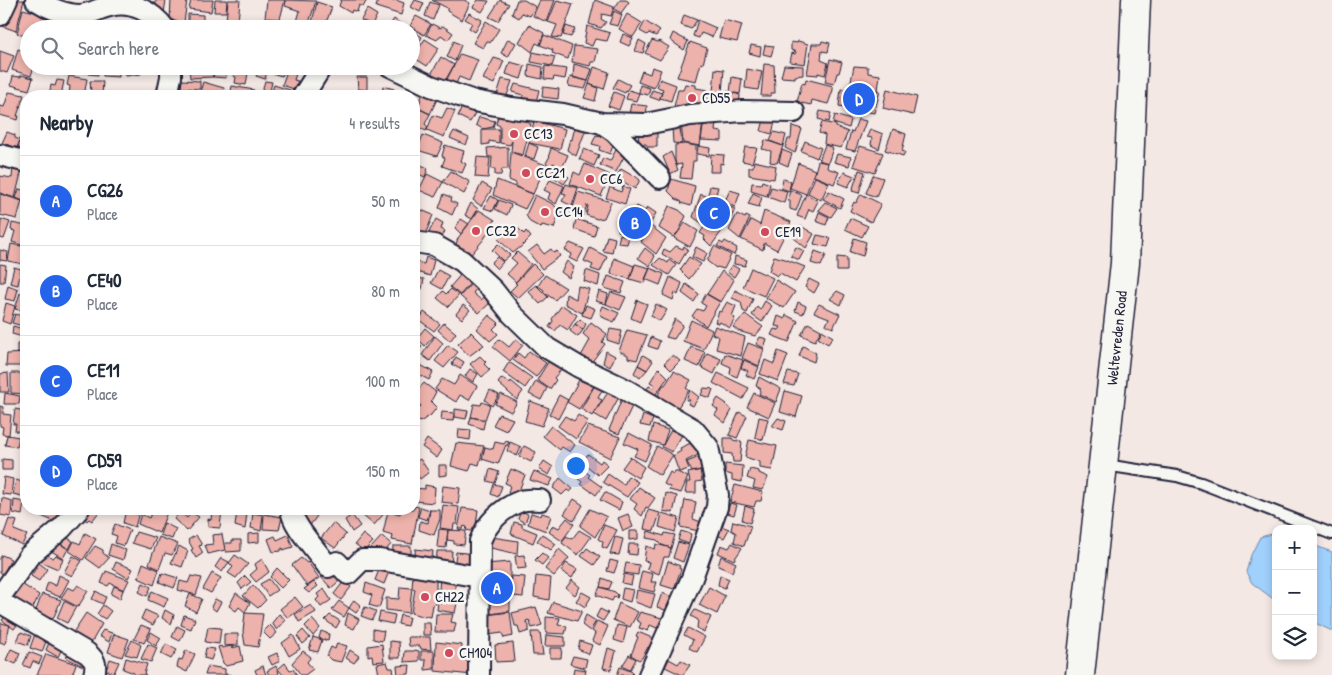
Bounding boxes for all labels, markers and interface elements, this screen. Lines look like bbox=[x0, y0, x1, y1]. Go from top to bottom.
search box bbox=[20, 20, 420, 75]
icon: search bbox=[38, 34, 66, 62]
text: Search here bbox=[78, 35, 159, 61]
pin: D bbox=[843, 80, 875, 118]
place label: CD55 bbox=[702, 87, 731, 108]
marker: CD55 bbox=[686, 92, 698, 104]
text: Nearby bbox=[40, 108, 93, 137]
text: 4 results bbox=[349, 112, 400, 134]
place label: CC13 bbox=[524, 123, 553, 144]
marker: CC13 bbox=[508, 128, 520, 140]
place label: CC21 bbox=[536, 162, 565, 183]
marker: CC21 bbox=[520, 167, 532, 179]
place label: CC6 bbox=[600, 168, 622, 189]
marker: CC6 bbox=[584, 173, 596, 185]
text: CG26 bbox=[87, 177, 123, 203]
text: A bbox=[52, 190, 60, 212]
text: 50 m bbox=[372, 190, 400, 212]
pin: C bbox=[698, 194, 730, 232]
place label: CC14 bbox=[555, 201, 583, 222]
text: Place bbox=[87, 203, 118, 225]
pin: B bbox=[619, 204, 651, 242]
marker: CC14 bbox=[539, 206, 551, 218]
place label: CC32 bbox=[486, 220, 516, 241]
place label: CE19 bbox=[775, 221, 801, 242]
marker: CC32 bbox=[470, 225, 482, 237]
marker: CE19 bbox=[759, 226, 771, 238]
text: CE40 bbox=[87, 267, 121, 293]
text: B bbox=[52, 280, 60, 302]
text: 80 m bbox=[371, 280, 400, 302]
street label: Weltevreden Road bbox=[1101, 290, 1132, 386]
text: Place bbox=[87, 293, 118, 315]
text: CE11 bbox=[87, 357, 120, 383]
text: C bbox=[52, 370, 60, 392]
text: 100 m bbox=[365, 370, 400, 392]
text: Place bbox=[87, 383, 118, 405]
text: CD59 bbox=[87, 447, 121, 473]
your location bbox=[563, 453, 589, 479]
text: D bbox=[52, 460, 60, 482]
text: 150 m bbox=[366, 460, 400, 482]
text: Place bbox=[87, 473, 118, 495]
map controls bbox=[1272, 525, 1317, 660]
button: + bbox=[1272, 525, 1317, 570]
pin: A bbox=[481, 569, 513, 607]
button: − bbox=[1272, 570, 1317, 615]
place label: CH22 bbox=[435, 586, 464, 607]
marker: CH22 bbox=[419, 591, 431, 603]
button: layers bbox=[1272, 615, 1317, 660]
place label: CH104 bbox=[459, 642, 492, 663]
marker: CH104 bbox=[443, 647, 455, 659]

